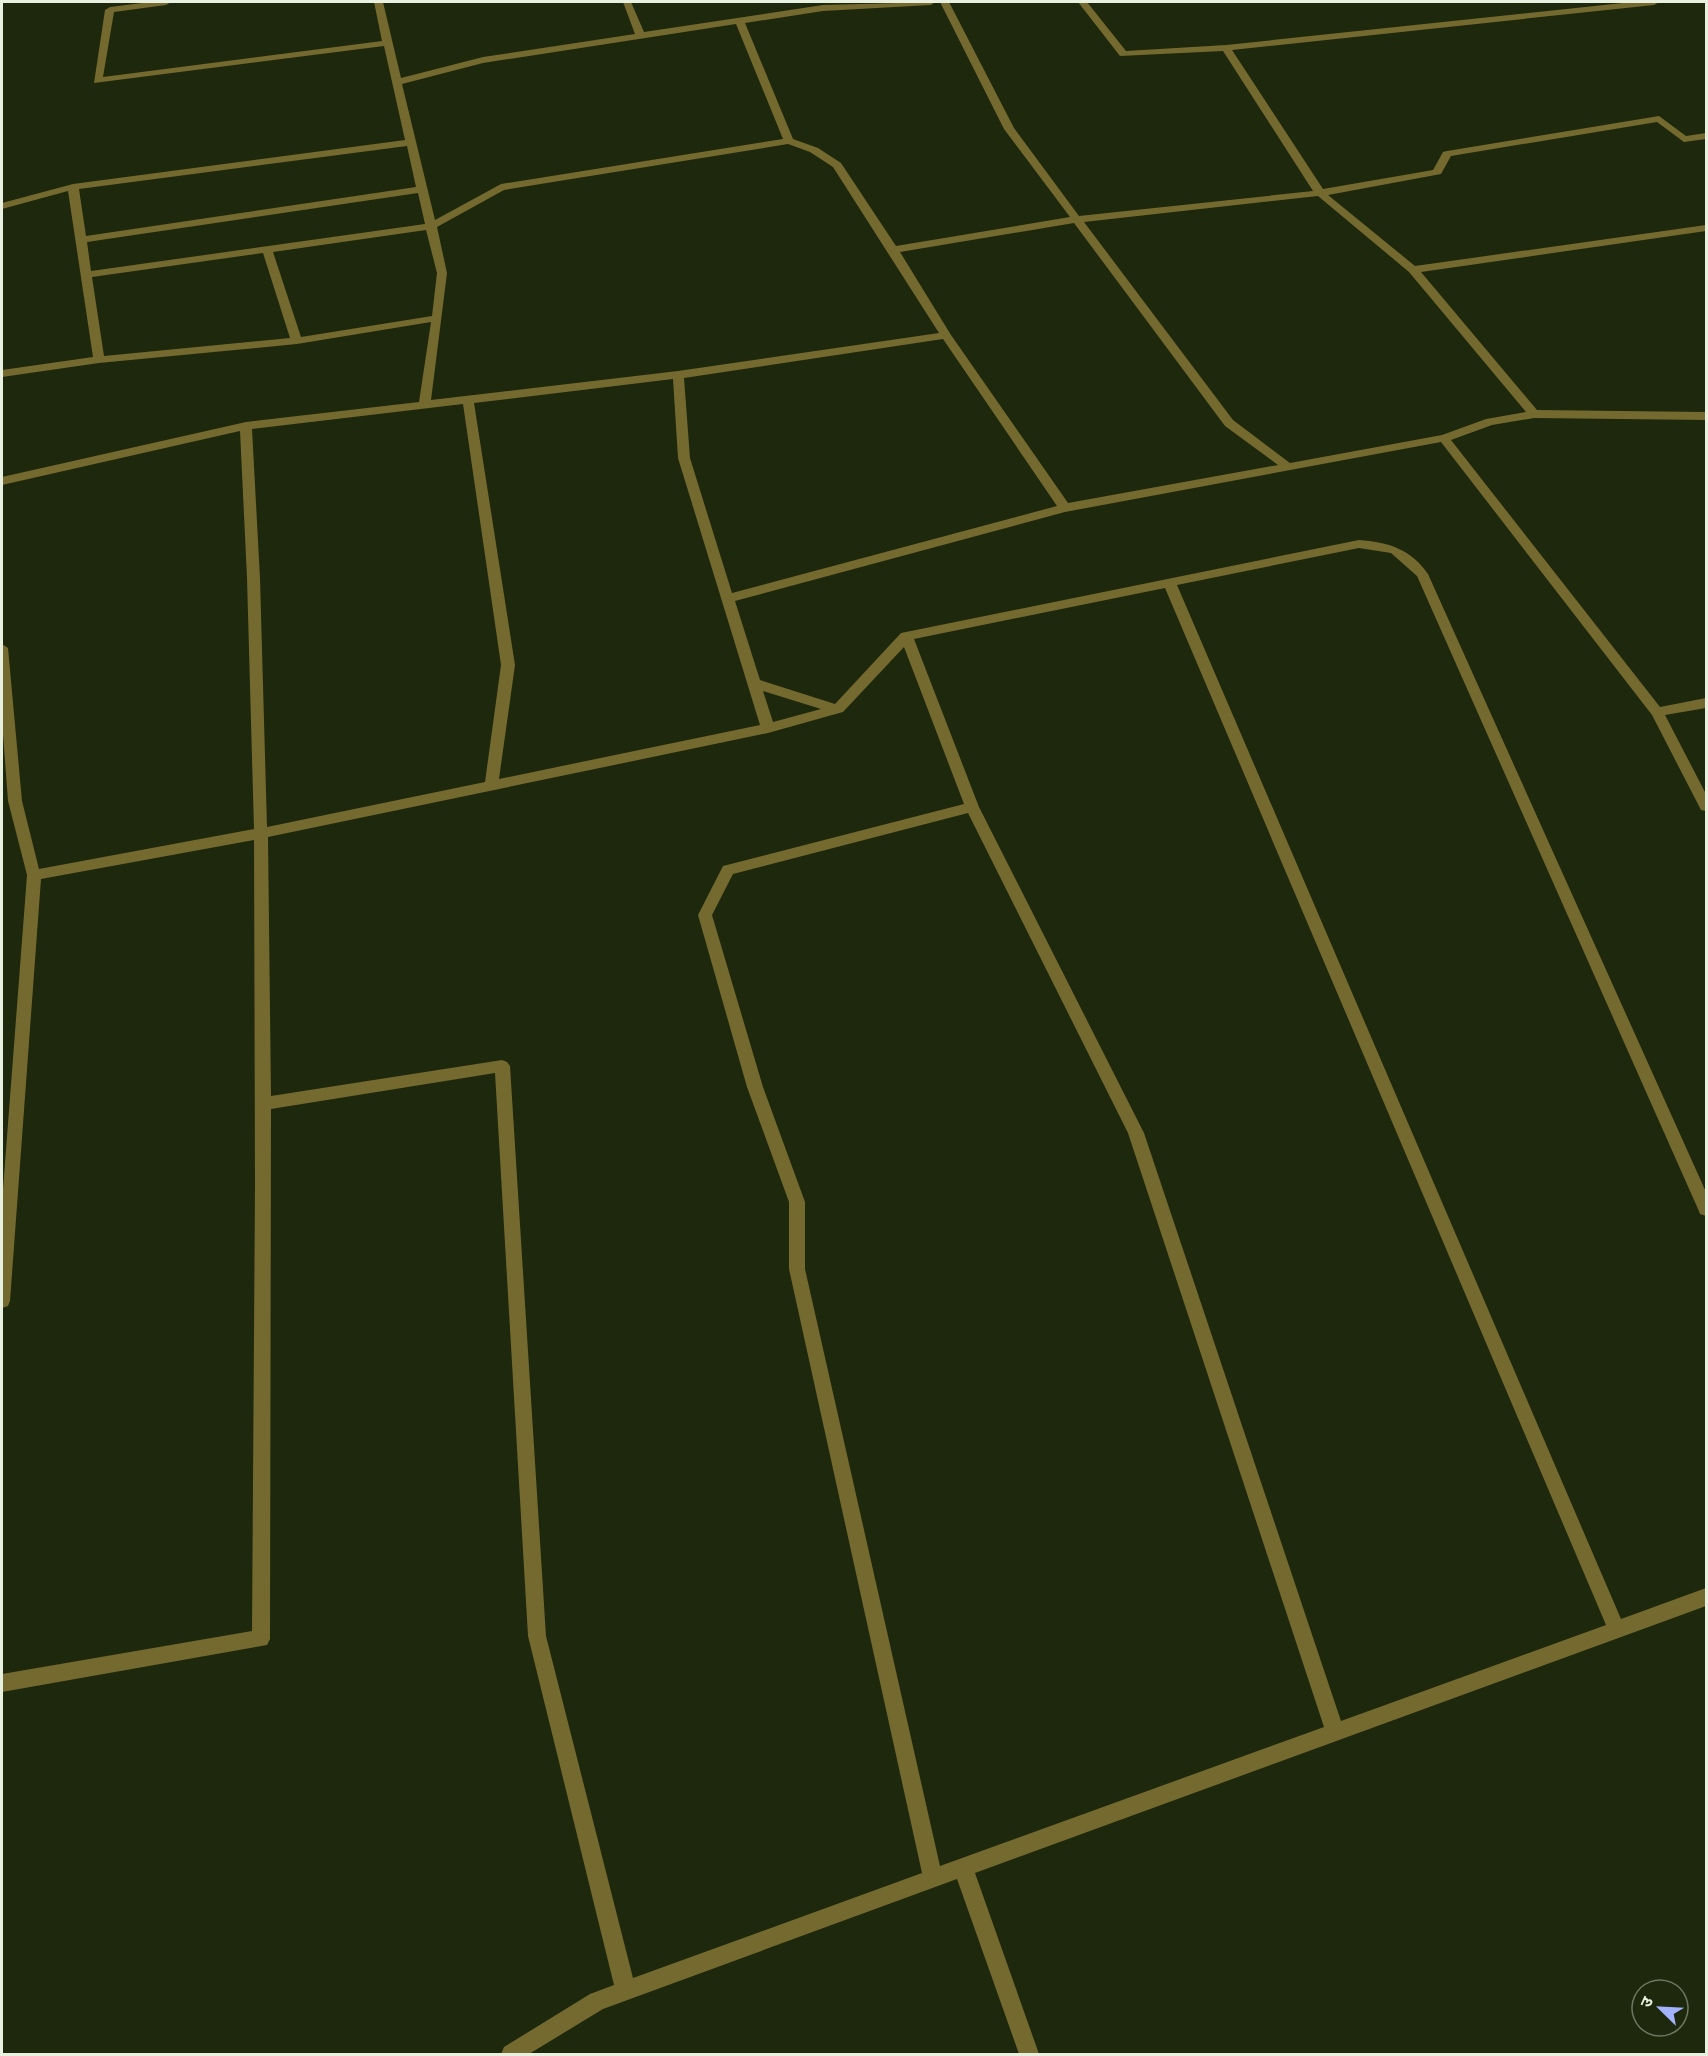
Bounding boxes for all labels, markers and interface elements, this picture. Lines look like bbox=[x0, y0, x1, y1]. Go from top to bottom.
north arrow bbox=[1630, 1978, 1690, 2038]
text: उ bbox=[1636, 1993, 1658, 2010]

